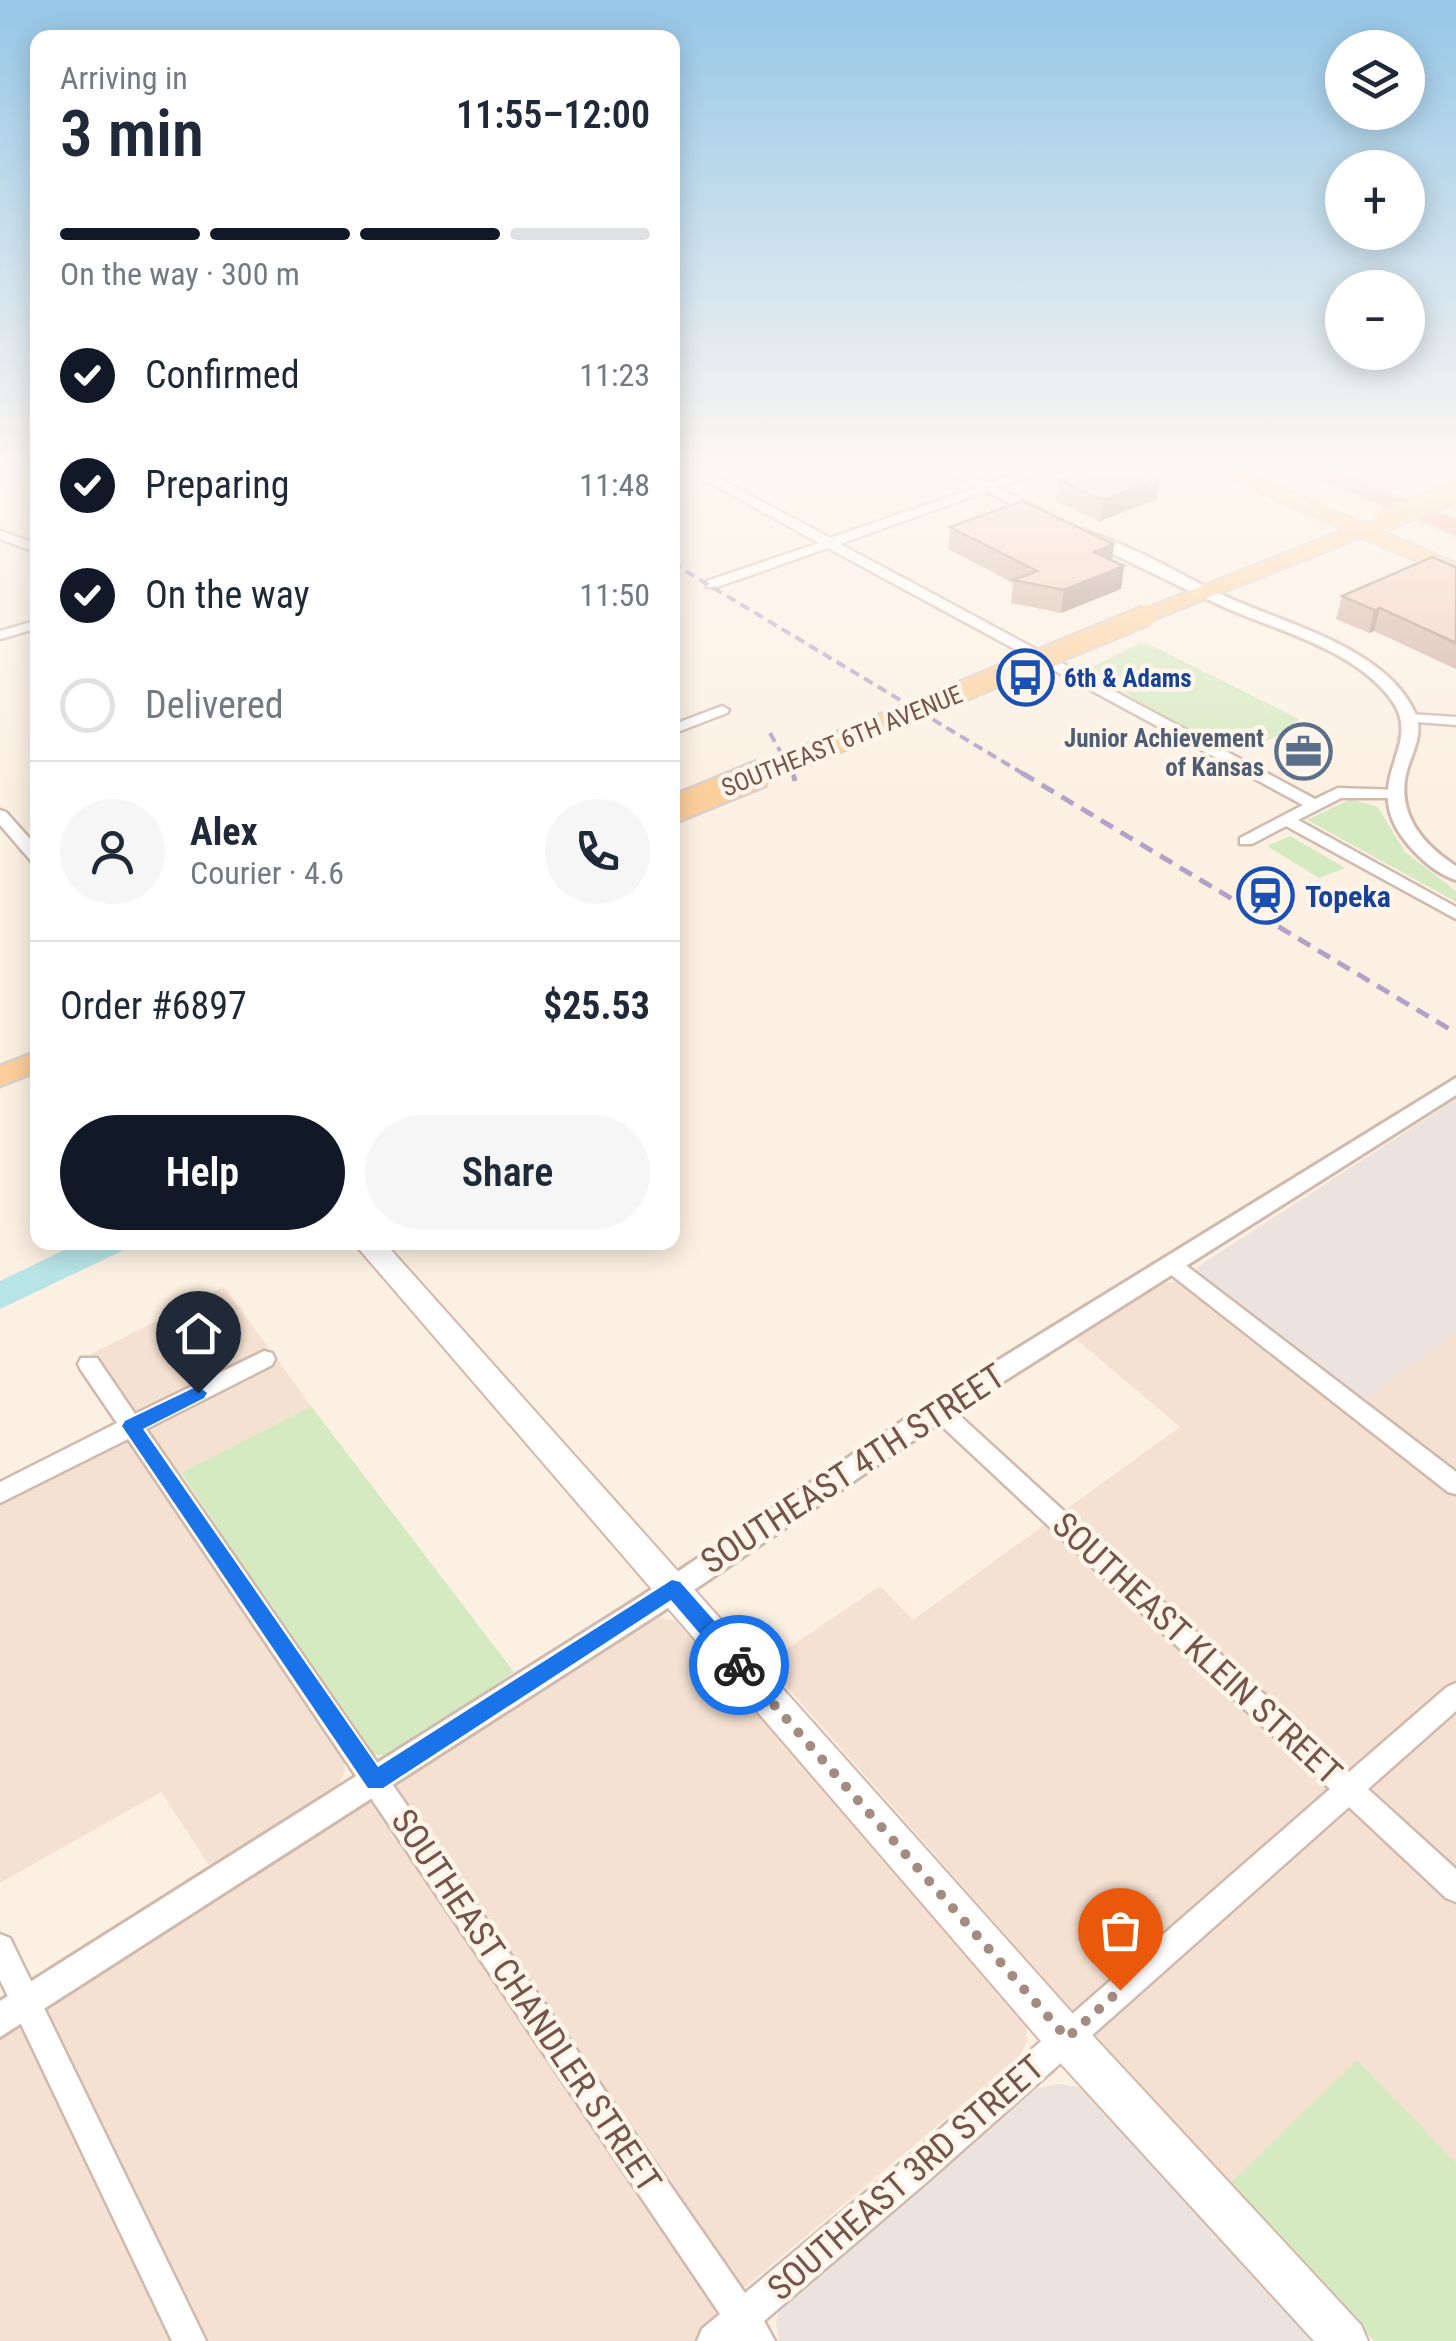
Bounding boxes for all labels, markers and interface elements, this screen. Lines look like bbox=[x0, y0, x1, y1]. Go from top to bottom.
map controls bbox=[1325, 30, 1425, 370]
button: layers bbox=[1325, 30, 1425, 130]
text: Arriving in bbox=[60, 59, 188, 97]
text: 11:55–12:00 bbox=[456, 93, 650, 137]
text: 3 min bbox=[60, 96, 204, 172]
button: + bbox=[1325, 150, 1425, 250]
text: On the way · 300 m bbox=[60, 255, 300, 293]
button: − bbox=[1325, 270, 1425, 370]
icon: check bbox=[60, 348, 115, 403]
text: Confirmed bbox=[145, 353, 300, 397]
text: 11:23 bbox=[579, 356, 650, 394]
icon: check bbox=[60, 458, 115, 513]
text: Preparing bbox=[145, 463, 290, 507]
text: 11:48 bbox=[579, 466, 650, 504]
icon: check bbox=[60, 568, 115, 623]
text: On the way bbox=[145, 573, 310, 617]
text: 11:50 bbox=[579, 576, 650, 614]
bus stop icon: 6th & Adams bbox=[995, 648, 1055, 708]
place label: 6th & Adams bbox=[1064, 664, 1192, 693]
street label: SOUTHEAST 6TH AVENUE bbox=[717, 679, 967, 803]
text: Delivered bbox=[145, 683, 284, 727]
office icon: Junior Achievement of Kansas bbox=[1273, 722, 1333, 782]
place label: Junior Achievement of Kansas bbox=[1064, 724, 1264, 782]
button: person bbox=[60, 799, 165, 904]
button: phone bbox=[545, 799, 650, 904]
text: Alex bbox=[190, 810, 258, 854]
text: Courier · 4.6 bbox=[190, 854, 344, 892]
station icon: Topeka bbox=[1236, 866, 1296, 926]
place label: Topeka bbox=[1305, 879, 1391, 914]
text: Order #6897 bbox=[60, 984, 247, 1028]
text: $25.53 bbox=[543, 984, 650, 1028]
button: Help bbox=[60, 1115, 345, 1230]
button: Share bbox=[365, 1115, 650, 1230]
pin bbox=[156, 1291, 241, 1394]
icon: home bbox=[171, 1306, 226, 1361]
street label: SOUTHEAST 4TH STREET bbox=[694, 1356, 1012, 1582]
street label: SOUTHEAST KLEIN STREET bbox=[1044, 1504, 1350, 1794]
courier bbox=[689, 1615, 789, 1715]
icon: bike bbox=[712, 1638, 767, 1693]
street label: SOUTHEAST CHANDLER STREET bbox=[382, 1802, 670, 2200]
pin bbox=[1078, 1888, 1163, 1991]
icon: bag bbox=[1093, 1903, 1148, 1958]
street label: SOUTHEAST 3RD STREET bbox=[760, 2047, 1052, 2309]

